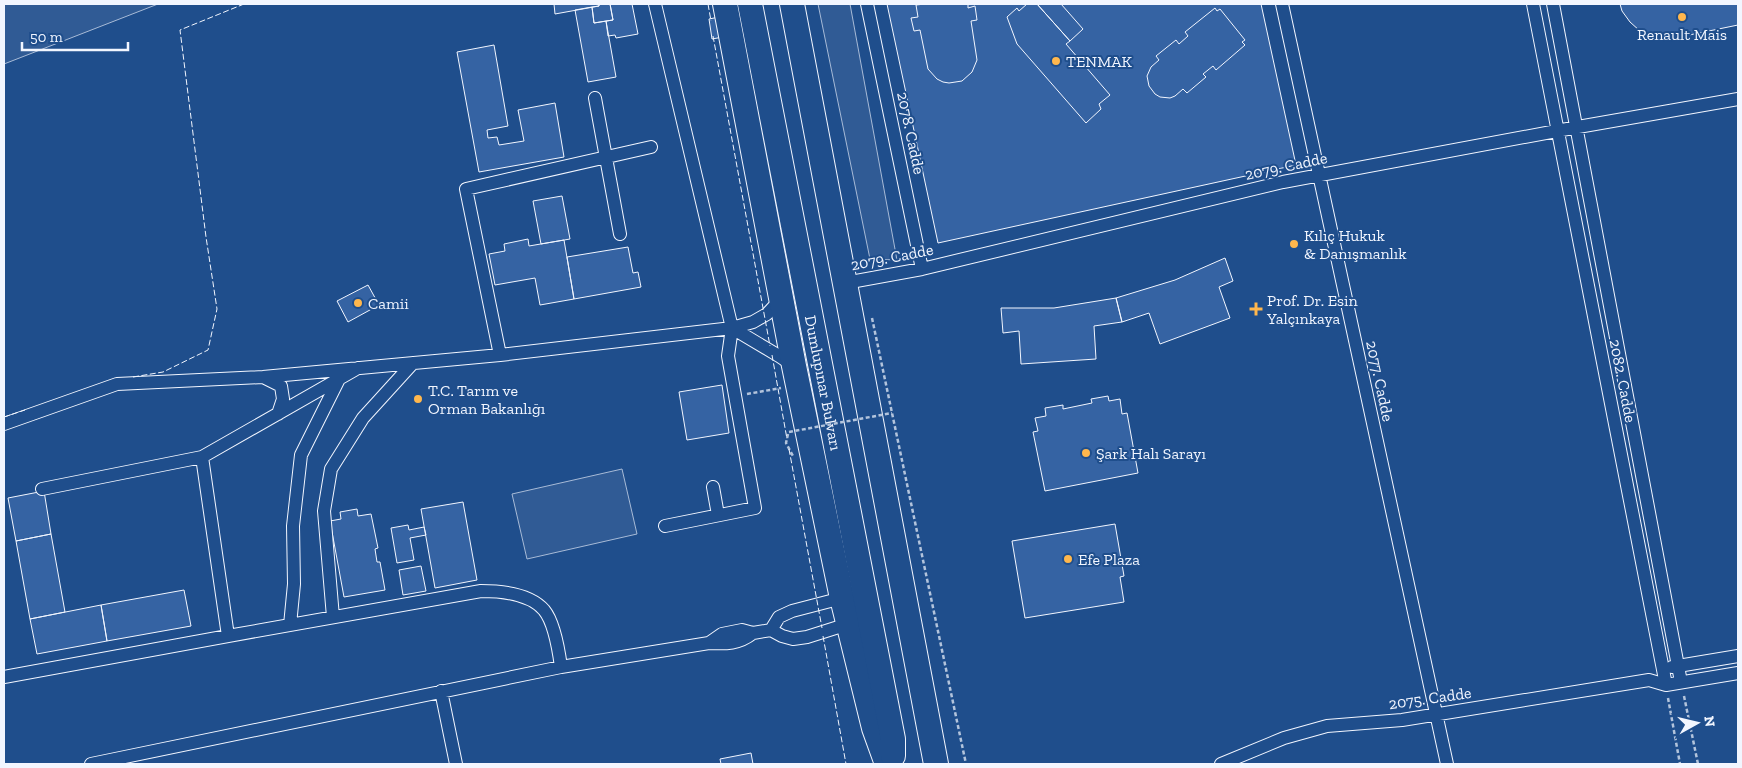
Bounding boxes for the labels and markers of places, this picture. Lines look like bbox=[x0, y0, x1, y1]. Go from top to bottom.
marker: Renault Mais bbox=[1676, 11, 1688, 23]
place label: Renault Mais bbox=[1637, 25, 1727, 44]
place label: TENMAK bbox=[1066, 52, 1133, 71]
marker: TENMAK bbox=[1050, 55, 1062, 67]
place label: Kılıç Hukuk & Danışmanlık bbox=[1304, 226, 1407, 263]
marker: Kılıç Hukuk & Danışmanlık bbox=[1288, 238, 1300, 250]
place label: Prof. Dr. Esin Yalçınkaya bbox=[1266, 291, 1359, 328]
place label: Camii bbox=[368, 294, 409, 313]
marker: Camii bbox=[352, 297, 364, 309]
marker: Prof. Dr. Esin Yalçınkaya bbox=[1249, 302, 1263, 316]
place label: T.C. Tarım ve Orman Bakanlığı bbox=[428, 381, 546, 418]
marker: T.C. Tarım ve Orman Bakanlığı bbox=[412, 393, 424, 405]
place label: Şark Halı Sarayı bbox=[1096, 444, 1206, 463]
marker: Şark Halı Sarayı bbox=[1080, 447, 1092, 459]
place label: Efe Plaza bbox=[1078, 550, 1140, 569]
marker: Efe Plaza bbox=[1062, 553, 1074, 565]

